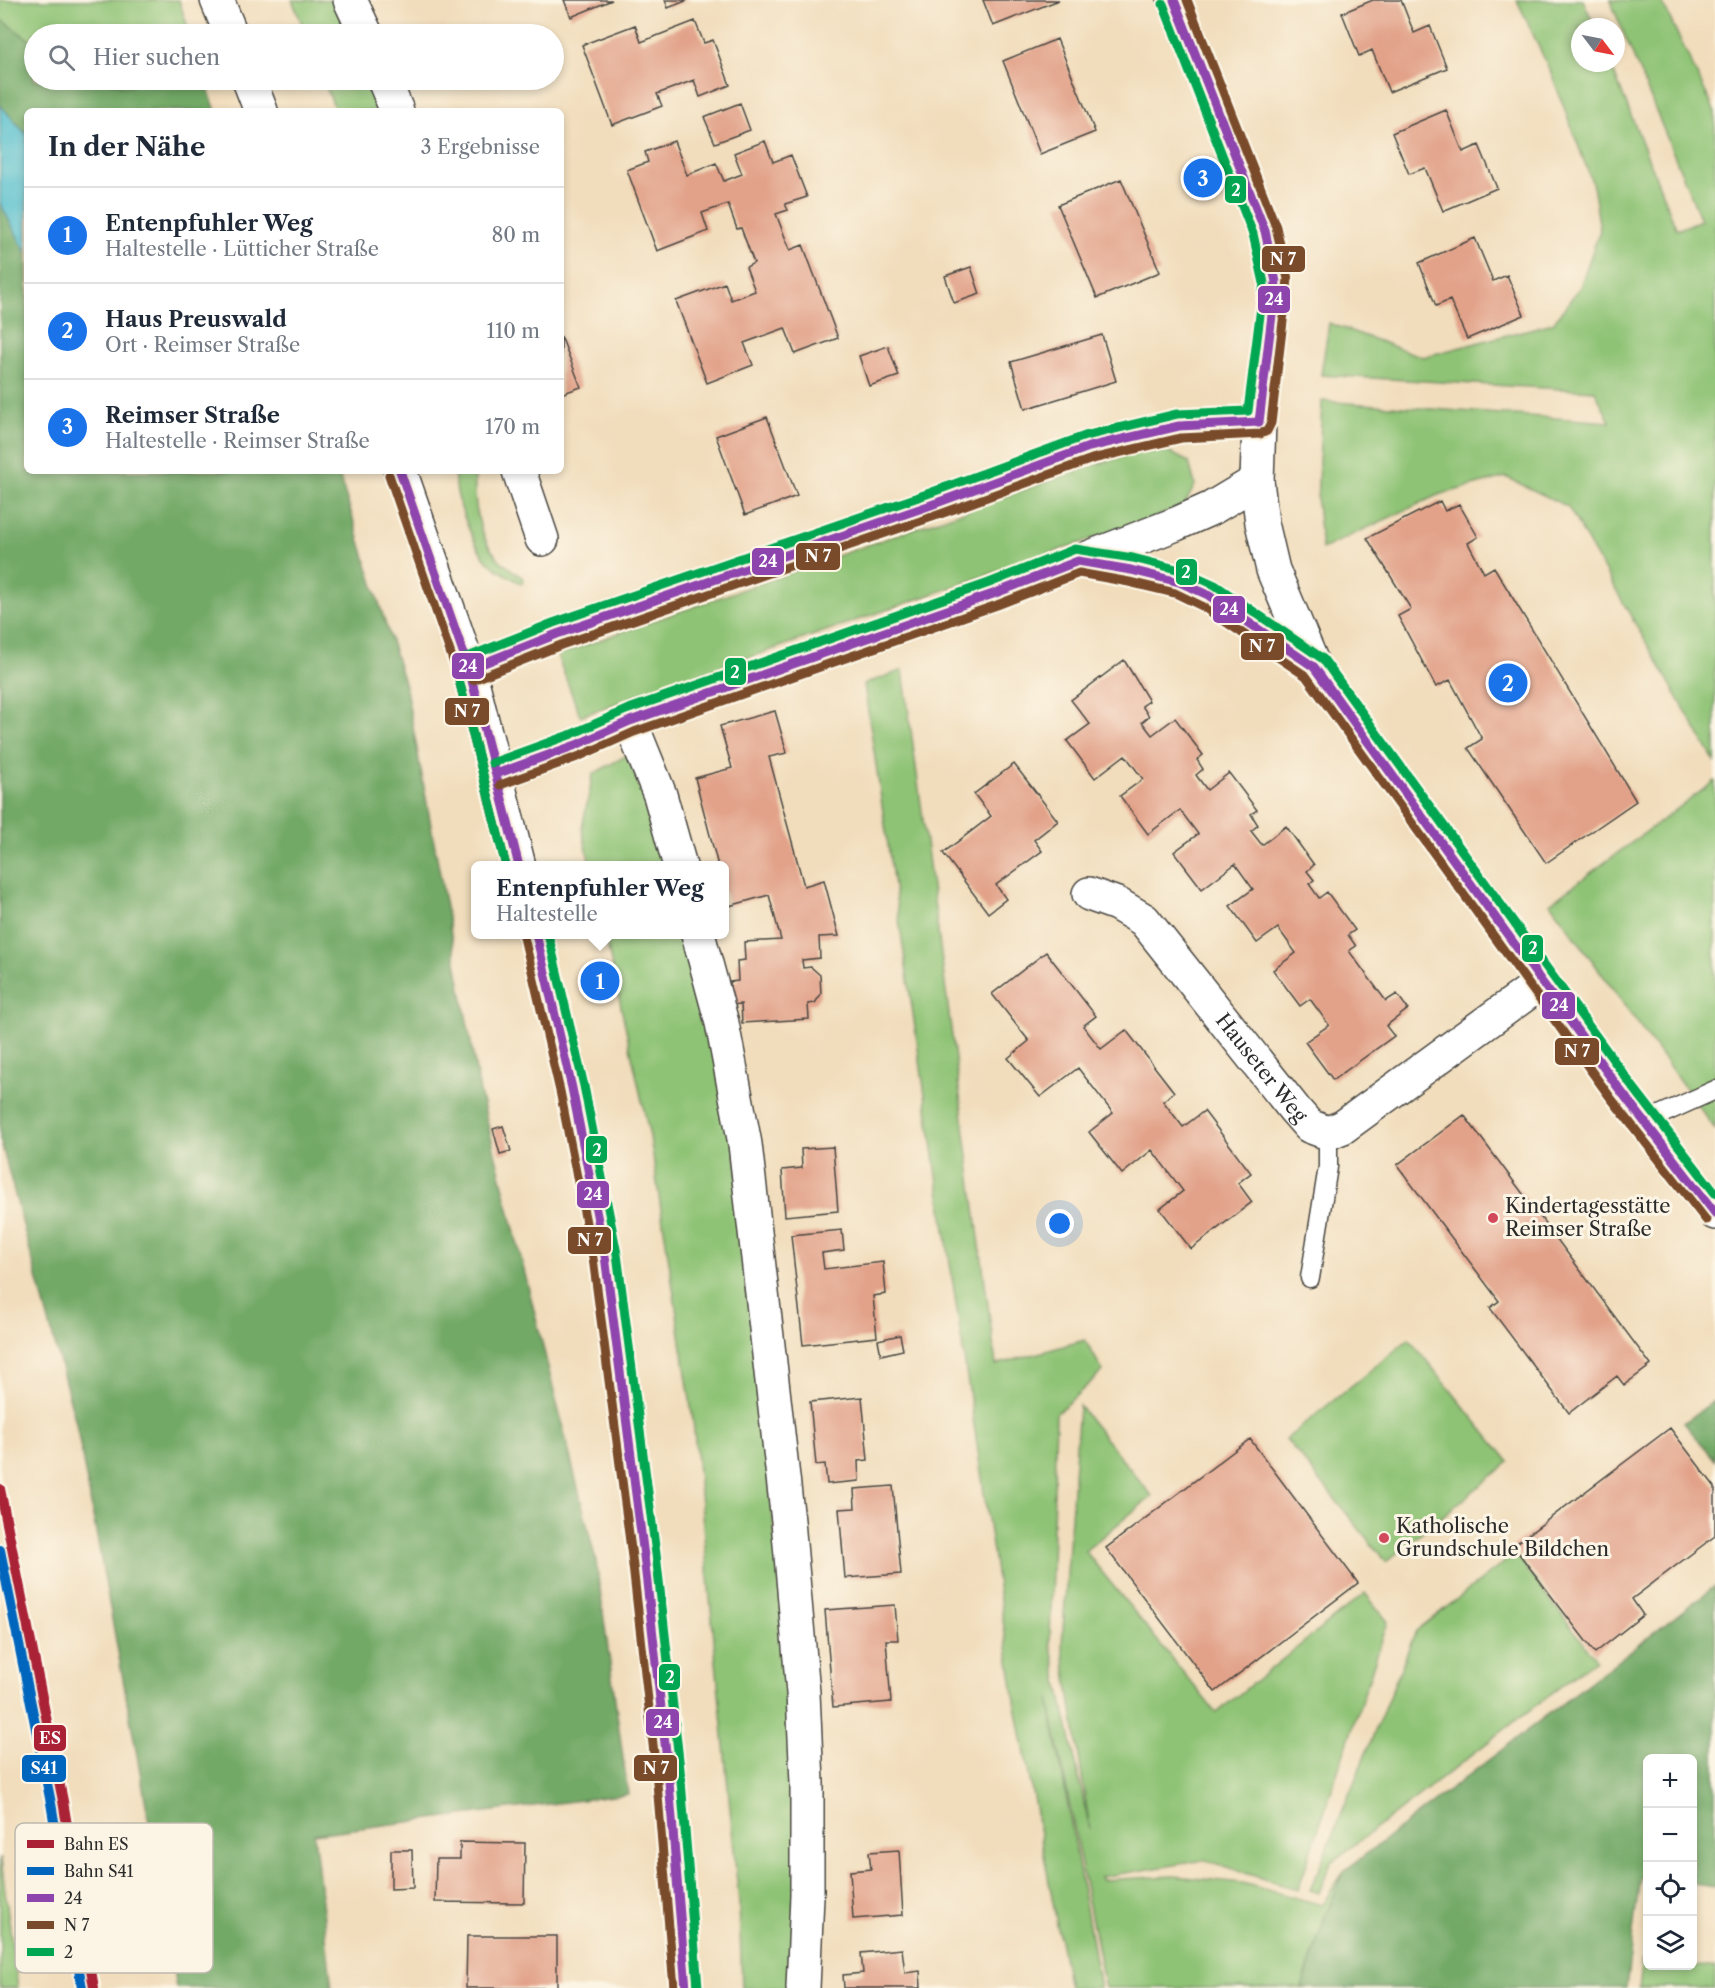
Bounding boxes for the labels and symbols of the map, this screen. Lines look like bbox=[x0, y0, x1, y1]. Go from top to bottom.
north arrow bbox=[1571, 18, 1625, 72]
pin: 3 bbox=[1184, 156, 1222, 201]
line badge: 2 bbox=[1224, 175, 1247, 204]
text: 2 bbox=[1231, 180, 1241, 200]
line badge: N 7 bbox=[1261, 245, 1306, 273]
text: N 7 bbox=[1270, 249, 1297, 269]
line badge: 24 bbox=[1257, 285, 1291, 314]
text: 24 bbox=[1265, 289, 1283, 309]
line badge: N 7 bbox=[795, 542, 841, 571]
text: N 7 bbox=[805, 546, 832, 566]
line badge: 24 bbox=[751, 547, 785, 576]
text: 24 bbox=[759, 551, 777, 571]
line badge: 2 bbox=[1175, 558, 1198, 586]
text: 2 bbox=[1181, 562, 1191, 582]
line badge: 24 bbox=[1212, 595, 1246, 624]
text: 24 bbox=[1220, 599, 1238, 619]
line badge: N 7 bbox=[1240, 632, 1285, 661]
text: N 7 bbox=[1249, 636, 1276, 656]
line badge: 24 bbox=[451, 652, 485, 680]
text: 24 bbox=[459, 656, 477, 676]
line badge: 2 bbox=[724, 657, 747, 686]
pin: 2 bbox=[1488, 660, 1528, 706]
text: 2 bbox=[730, 662, 740, 682]
line badge: N 7 bbox=[444, 697, 490, 726]
text: N 7 bbox=[454, 701, 481, 721]
line badge: 2 bbox=[1521, 934, 1544, 963]
text: 2 bbox=[1528, 938, 1538, 958]
pin: 1 bbox=[580, 958, 620, 1004]
line badge: 24 bbox=[1541, 991, 1576, 1020]
text: 24 bbox=[1550, 995, 1568, 1015]
street label: Hauseter Weg bbox=[1211, 1008, 1313, 1128]
line badge: N 7 bbox=[1554, 1037, 1600, 1066]
text: N 7 bbox=[1564, 1041, 1591, 1061]
line badge: 2 bbox=[585, 1135, 608, 1164]
text: 2 bbox=[592, 1140, 602, 1160]
line badge: 24 bbox=[576, 1180, 610, 1209]
text: 24 bbox=[584, 1184, 602, 1204]
place label: Kindertagesstätte Reimser Straße bbox=[1505, 1194, 1671, 1241]
your location bbox=[1045, 1209, 1074, 1238]
marker: Kindertagesstätte Reimser Straße bbox=[1486, 1211, 1500, 1225]
line badge: N 7 bbox=[567, 1226, 612, 1255]
text: N 7 bbox=[577, 1230, 604, 1250]
place label: Katholische Grundschule Bildchen bbox=[1396, 1514, 1609, 1561]
marker: Katholische Grundschule Bildchen bbox=[1377, 1531, 1391, 1545]
line badge: 2 bbox=[658, 1663, 681, 1691]
text: 2 bbox=[665, 1667, 675, 1687]
line badge: 24 bbox=[645, 1708, 680, 1737]
text: 24 bbox=[654, 1712, 672, 1732]
line badge: ES bbox=[33, 1724, 67, 1752]
text: ES bbox=[39, 1728, 61, 1748]
line badge: S41 bbox=[21, 1754, 67, 1783]
line badge: N 7 bbox=[633, 1754, 678, 1782]
text: S41 bbox=[31, 1758, 58, 1778]
text: N 7 bbox=[643, 1758, 670, 1778]
legend bbox=[15, 1823, 213, 1973]
text: Bahn ES bbox=[64, 1834, 129, 1854]
text: Bahn S41 bbox=[64, 1861, 134, 1881]
text: 24 bbox=[64, 1888, 82, 1908]
text: N 7 bbox=[64, 1915, 89, 1935]
text: 2 bbox=[64, 1942, 73, 1962]

